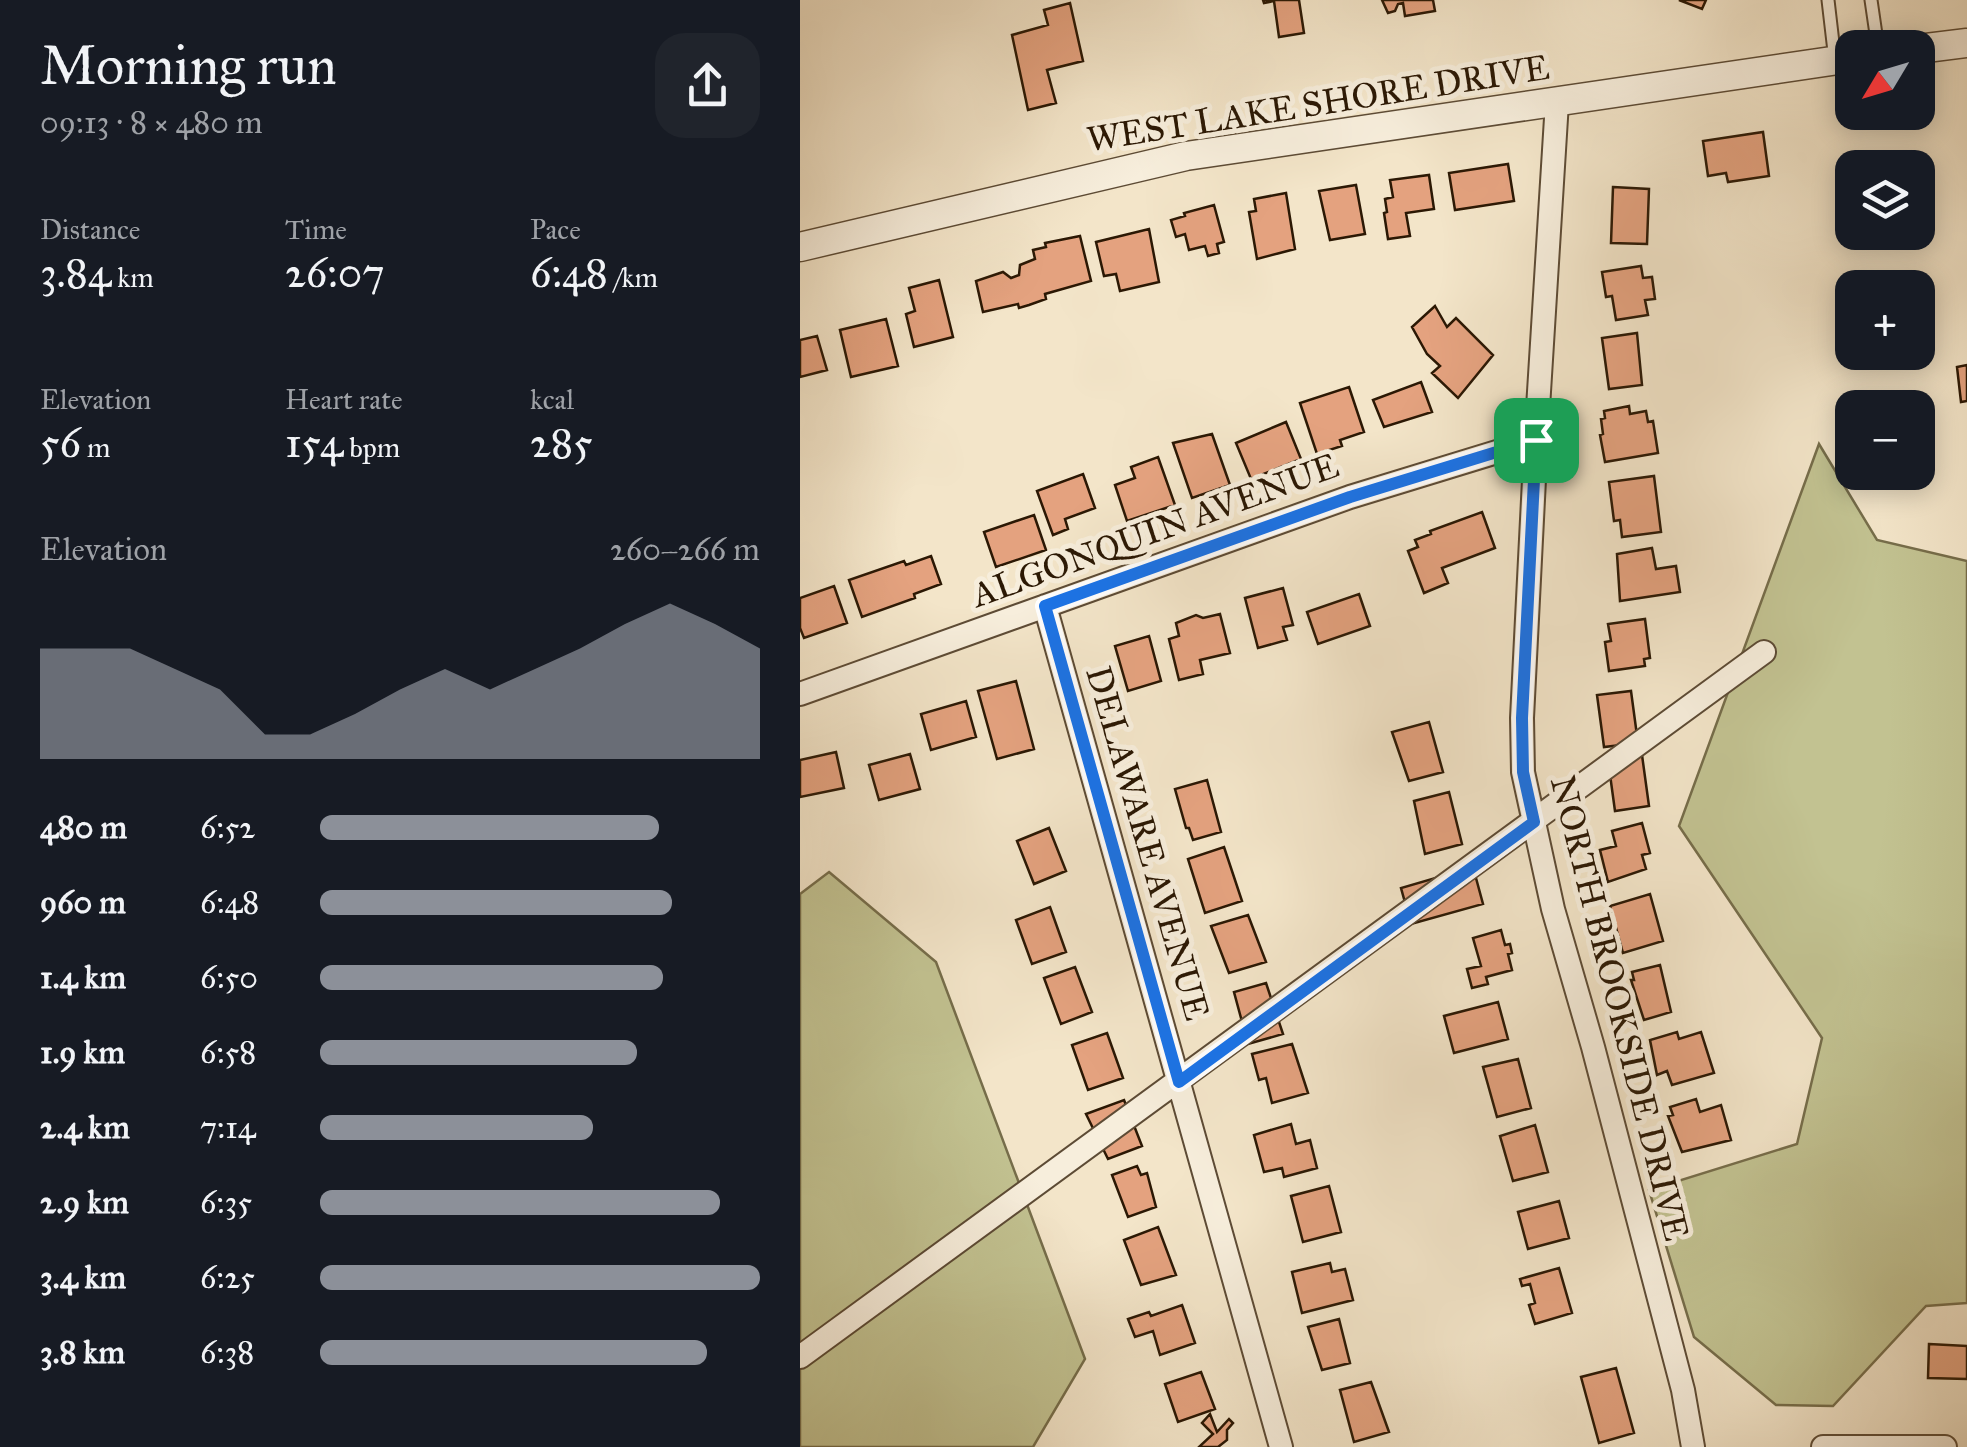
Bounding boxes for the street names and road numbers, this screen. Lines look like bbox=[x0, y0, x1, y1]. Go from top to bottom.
street label: WEST LAKE SHORE DRIVE bbox=[1084, 46, 1552, 161]
street label: ALGONQUIN AVENUE bbox=[964, 444, 1345, 618]
street label: DELAWARE AVENUE bbox=[1076, 661, 1219, 1025]
street label: NORTH BROOKSIDE DRIVE bbox=[1541, 771, 1698, 1245]

